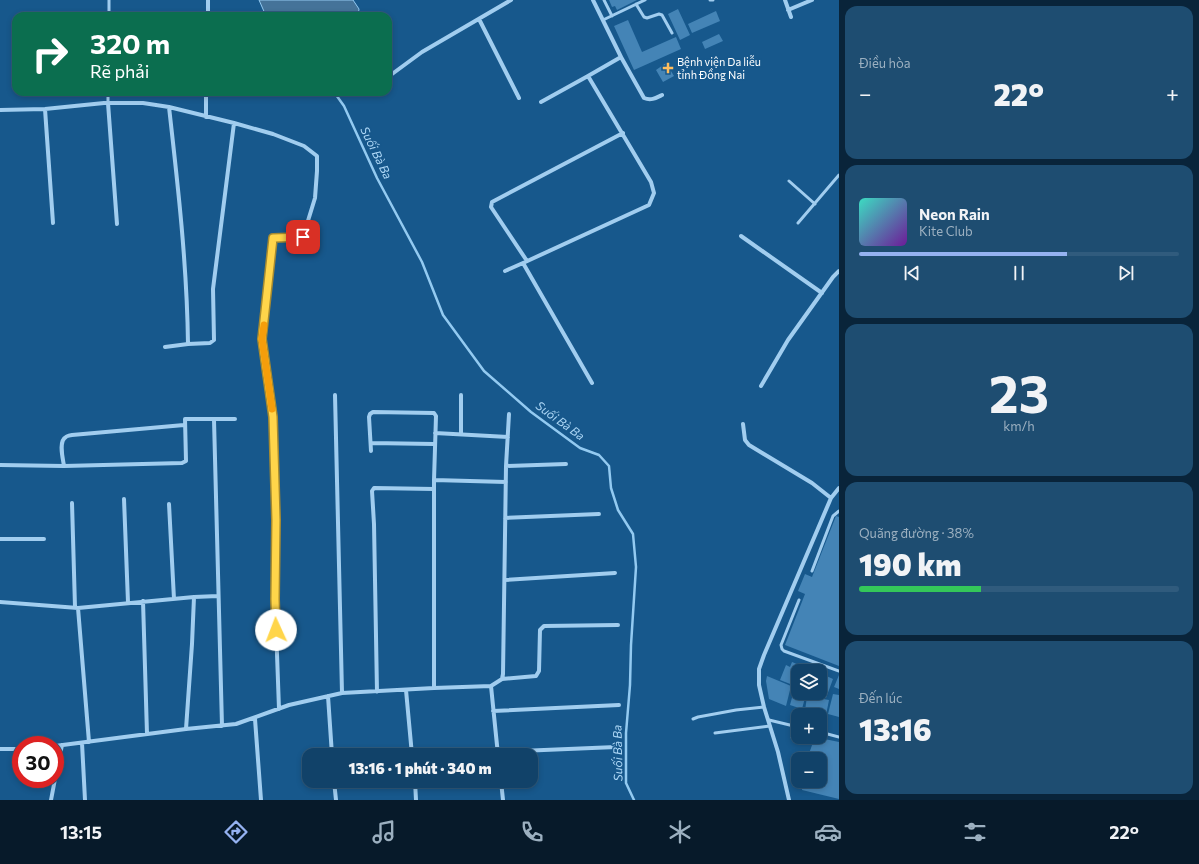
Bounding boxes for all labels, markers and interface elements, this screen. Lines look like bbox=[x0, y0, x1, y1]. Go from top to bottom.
text: 320 m bbox=[90, 26, 170, 60]
icon: right bbox=[24, 28, 76, 80]
place label: Bệnh viện Da liễu tỉnh Đồng Nai bbox=[677, 54, 761, 81]
text: Điều hòa bbox=[859, 55, 911, 71]
text: Rẽ phải bbox=[90, 60, 149, 82]
marker: Bệnh viện Da liễu tỉnh Đồng Nai bbox=[662, 62, 674, 74]
text: 22° bbox=[994, 75, 1044, 112]
text: − bbox=[859, 80, 872, 107]
text: + bbox=[1166, 80, 1179, 107]
water label: Suối Bà Ba bbox=[358, 124, 396, 181]
text: Neon Rain bbox=[919, 205, 990, 223]
pin bbox=[286, 220, 320, 254]
text: Kite Club bbox=[919, 223, 973, 239]
icon: arrive bbox=[292, 226, 314, 248]
icon: previous bbox=[901, 262, 923, 284]
icon: pause bbox=[1008, 262, 1030, 284]
icon: next bbox=[1115, 262, 1137, 284]
text: 23 bbox=[989, 360, 1049, 424]
water label: Suối Bà Ba bbox=[534, 398, 588, 442]
text: km/h bbox=[1003, 418, 1035, 434]
text: Quãng đường · 38% bbox=[859, 525, 974, 541]
text: 190 km bbox=[859, 545, 961, 582]
position arrow bbox=[255, 609, 297, 651]
map controls bbox=[791, 664, 827, 788]
button: layers bbox=[791, 664, 827, 700]
text: Đến lúc bbox=[859, 690, 902, 706]
button: + bbox=[791, 708, 827, 744]
text: 13:16 bbox=[859, 710, 932, 747]
water label: Suối Bà Ba bbox=[610, 725, 624, 781]
speed limit sign: 30 bbox=[12, 736, 64, 788]
button: − bbox=[791, 752, 827, 788]
text: 13:16 · 1 phút · 340 m bbox=[349, 759, 491, 777]
icon: directions bbox=[222, 818, 250, 846]
icon: music bbox=[370, 818, 398, 846]
icon: phone bbox=[518, 818, 546, 846]
icon: climate bbox=[666, 818, 694, 846]
icon: car bbox=[814, 818, 842, 846]
icon: filters bbox=[961, 818, 989, 846]
text: 13:15 bbox=[60, 821, 102, 843]
text: 22° bbox=[1109, 821, 1139, 843]

